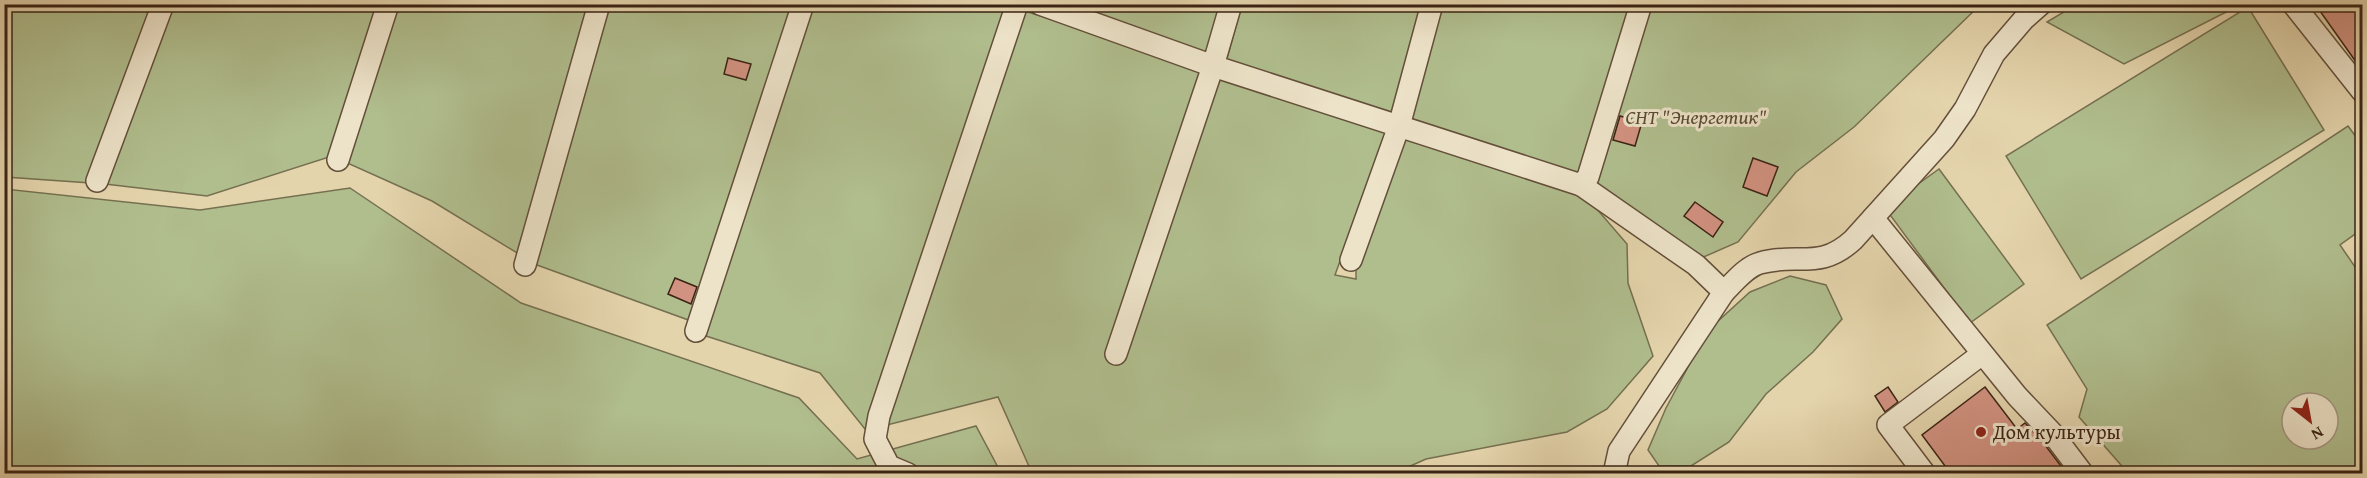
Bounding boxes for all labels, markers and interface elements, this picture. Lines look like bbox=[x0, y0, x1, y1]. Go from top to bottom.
park label: СНТ "Энергетик" bbox=[1625, 102, 1767, 131]
north arrow bbox=[2280, 391, 2340, 451]
place label: Дом культуры bbox=[1992, 417, 2120, 446]
text: N bbox=[2307, 421, 2328, 447]
marker: Дом культуры bbox=[1974, 425, 1988, 439]

